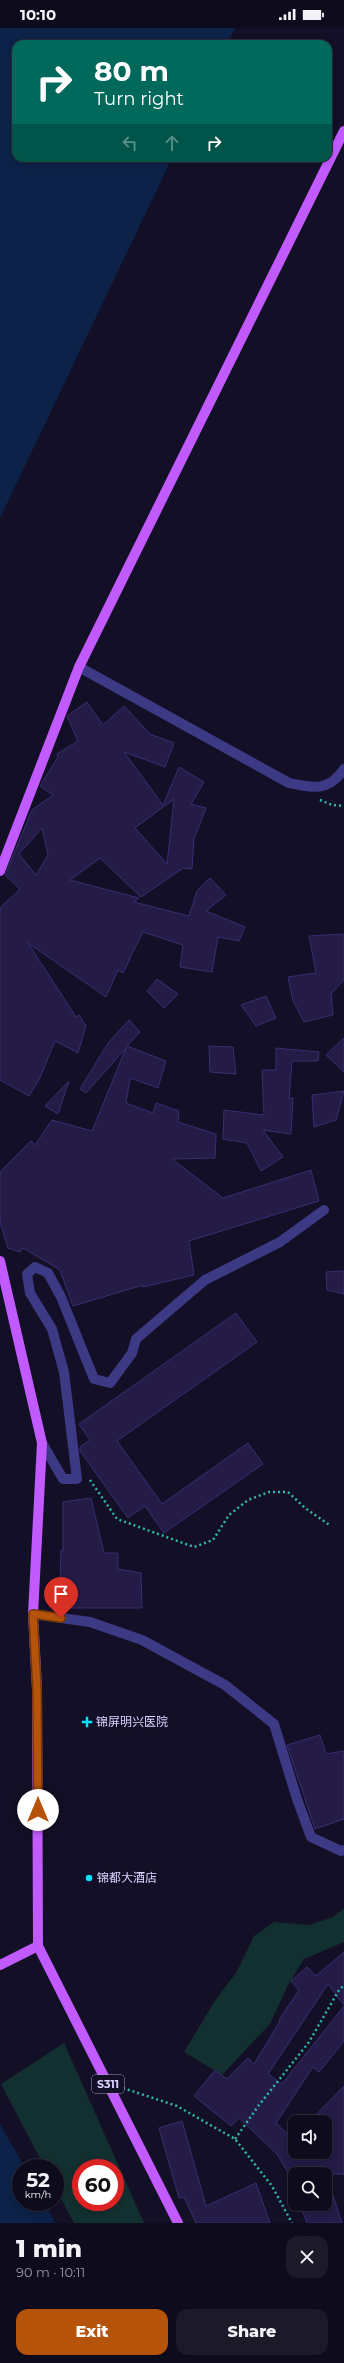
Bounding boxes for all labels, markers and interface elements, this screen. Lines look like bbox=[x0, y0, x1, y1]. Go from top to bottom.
text: 10:10 bbox=[20, 5, 56, 24]
text: 80 m bbox=[94, 54, 169, 88]
icon: right bbox=[28, 56, 80, 108]
text: Turn right bbox=[94, 88, 184, 110]
icon: left bbox=[119, 132, 141, 154]
icon: ahead bbox=[161, 132, 183, 154]
icon: right bbox=[203, 132, 225, 154]
pin bbox=[44, 1577, 78, 1618]
icon: arrive bbox=[50, 1583, 72, 1605]
place label: 锦屏明兴医院 bbox=[96, 1714, 168, 1729]
marker: 锦屏明兴医院 bbox=[81, 1716, 93, 1728]
position arrow bbox=[17, 1789, 59, 1831]
place label: 锦都大酒店 bbox=[97, 1870, 157, 1885]
marker: 锦都大酒店 bbox=[84, 1873, 94, 1883]
road number: S311 bbox=[92, 2075, 124, 2093]
map controls bbox=[288, 2115, 332, 2211]
button: sound bbox=[288, 2115, 332, 2159]
speed limit sign: 60 bbox=[72, 2159, 124, 2211]
button: search bbox=[288, 2167, 332, 2211]
text: 52 bbox=[26, 2168, 50, 2192]
text: km/h bbox=[25, 2188, 51, 2201]
text: 1 min bbox=[16, 2234, 82, 2263]
button: close bbox=[286, 2236, 328, 2278]
text: 90 m · 10:11 bbox=[16, 2264, 85, 2280]
button: Exit bbox=[16, 2309, 168, 2355]
button: Share bbox=[176, 2309, 328, 2355]

